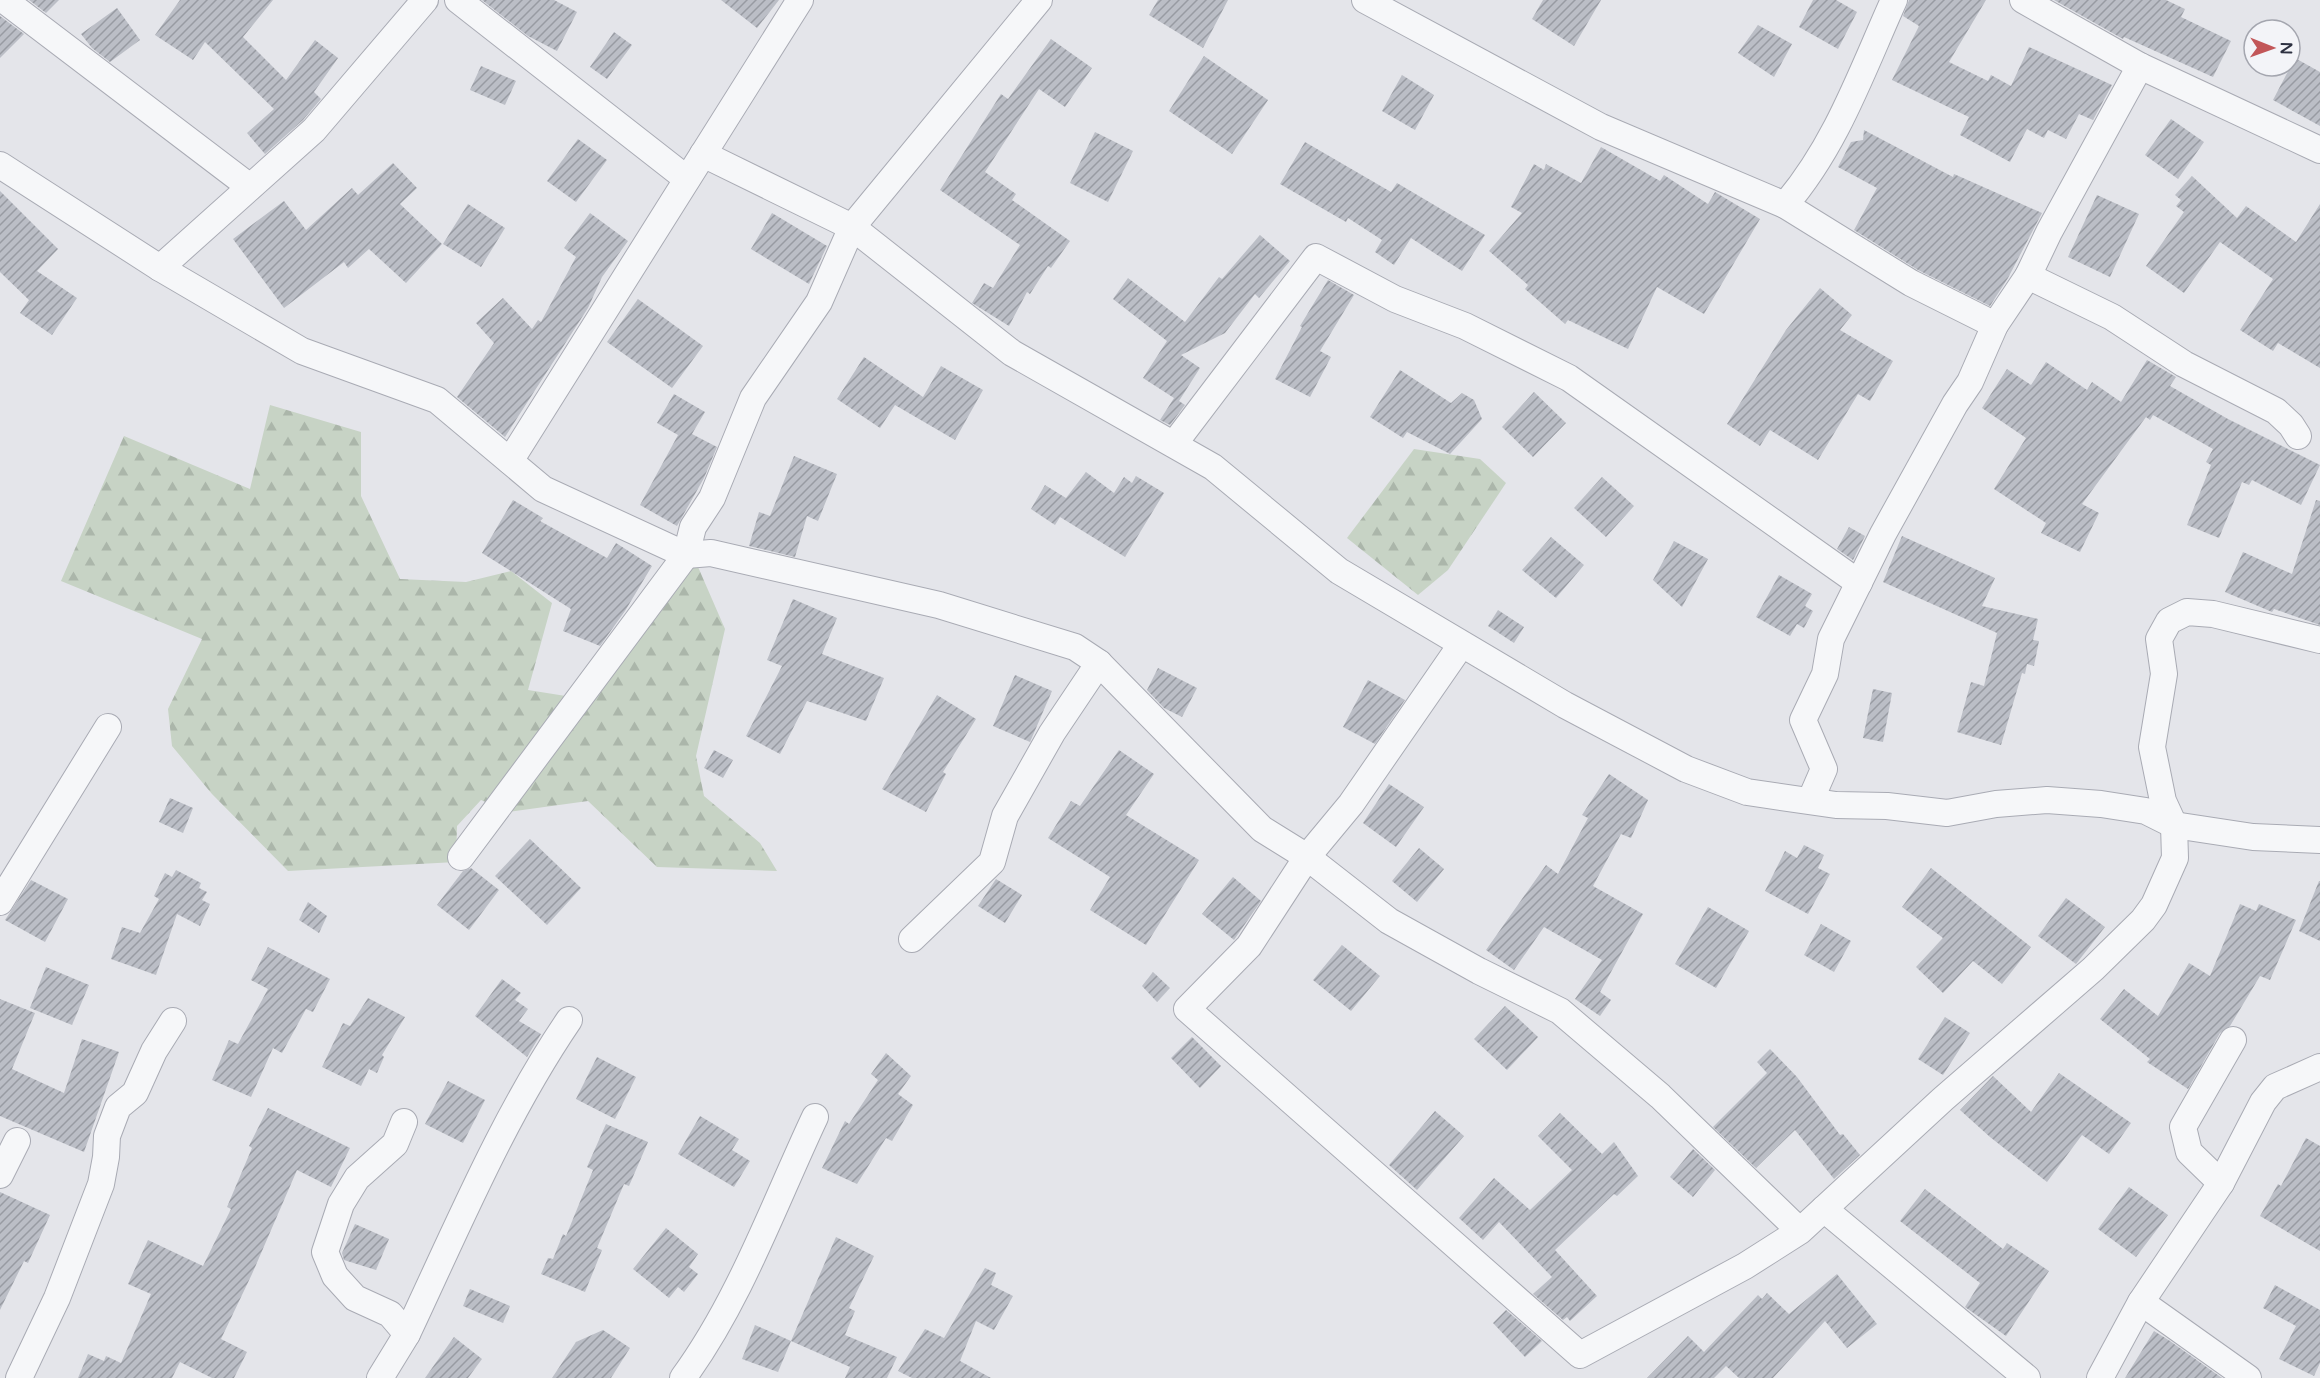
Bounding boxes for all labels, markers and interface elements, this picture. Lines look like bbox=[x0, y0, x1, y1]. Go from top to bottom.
north arrow bbox=[2242, 18, 2302, 78]
text: N bbox=[2276, 42, 2296, 55]

